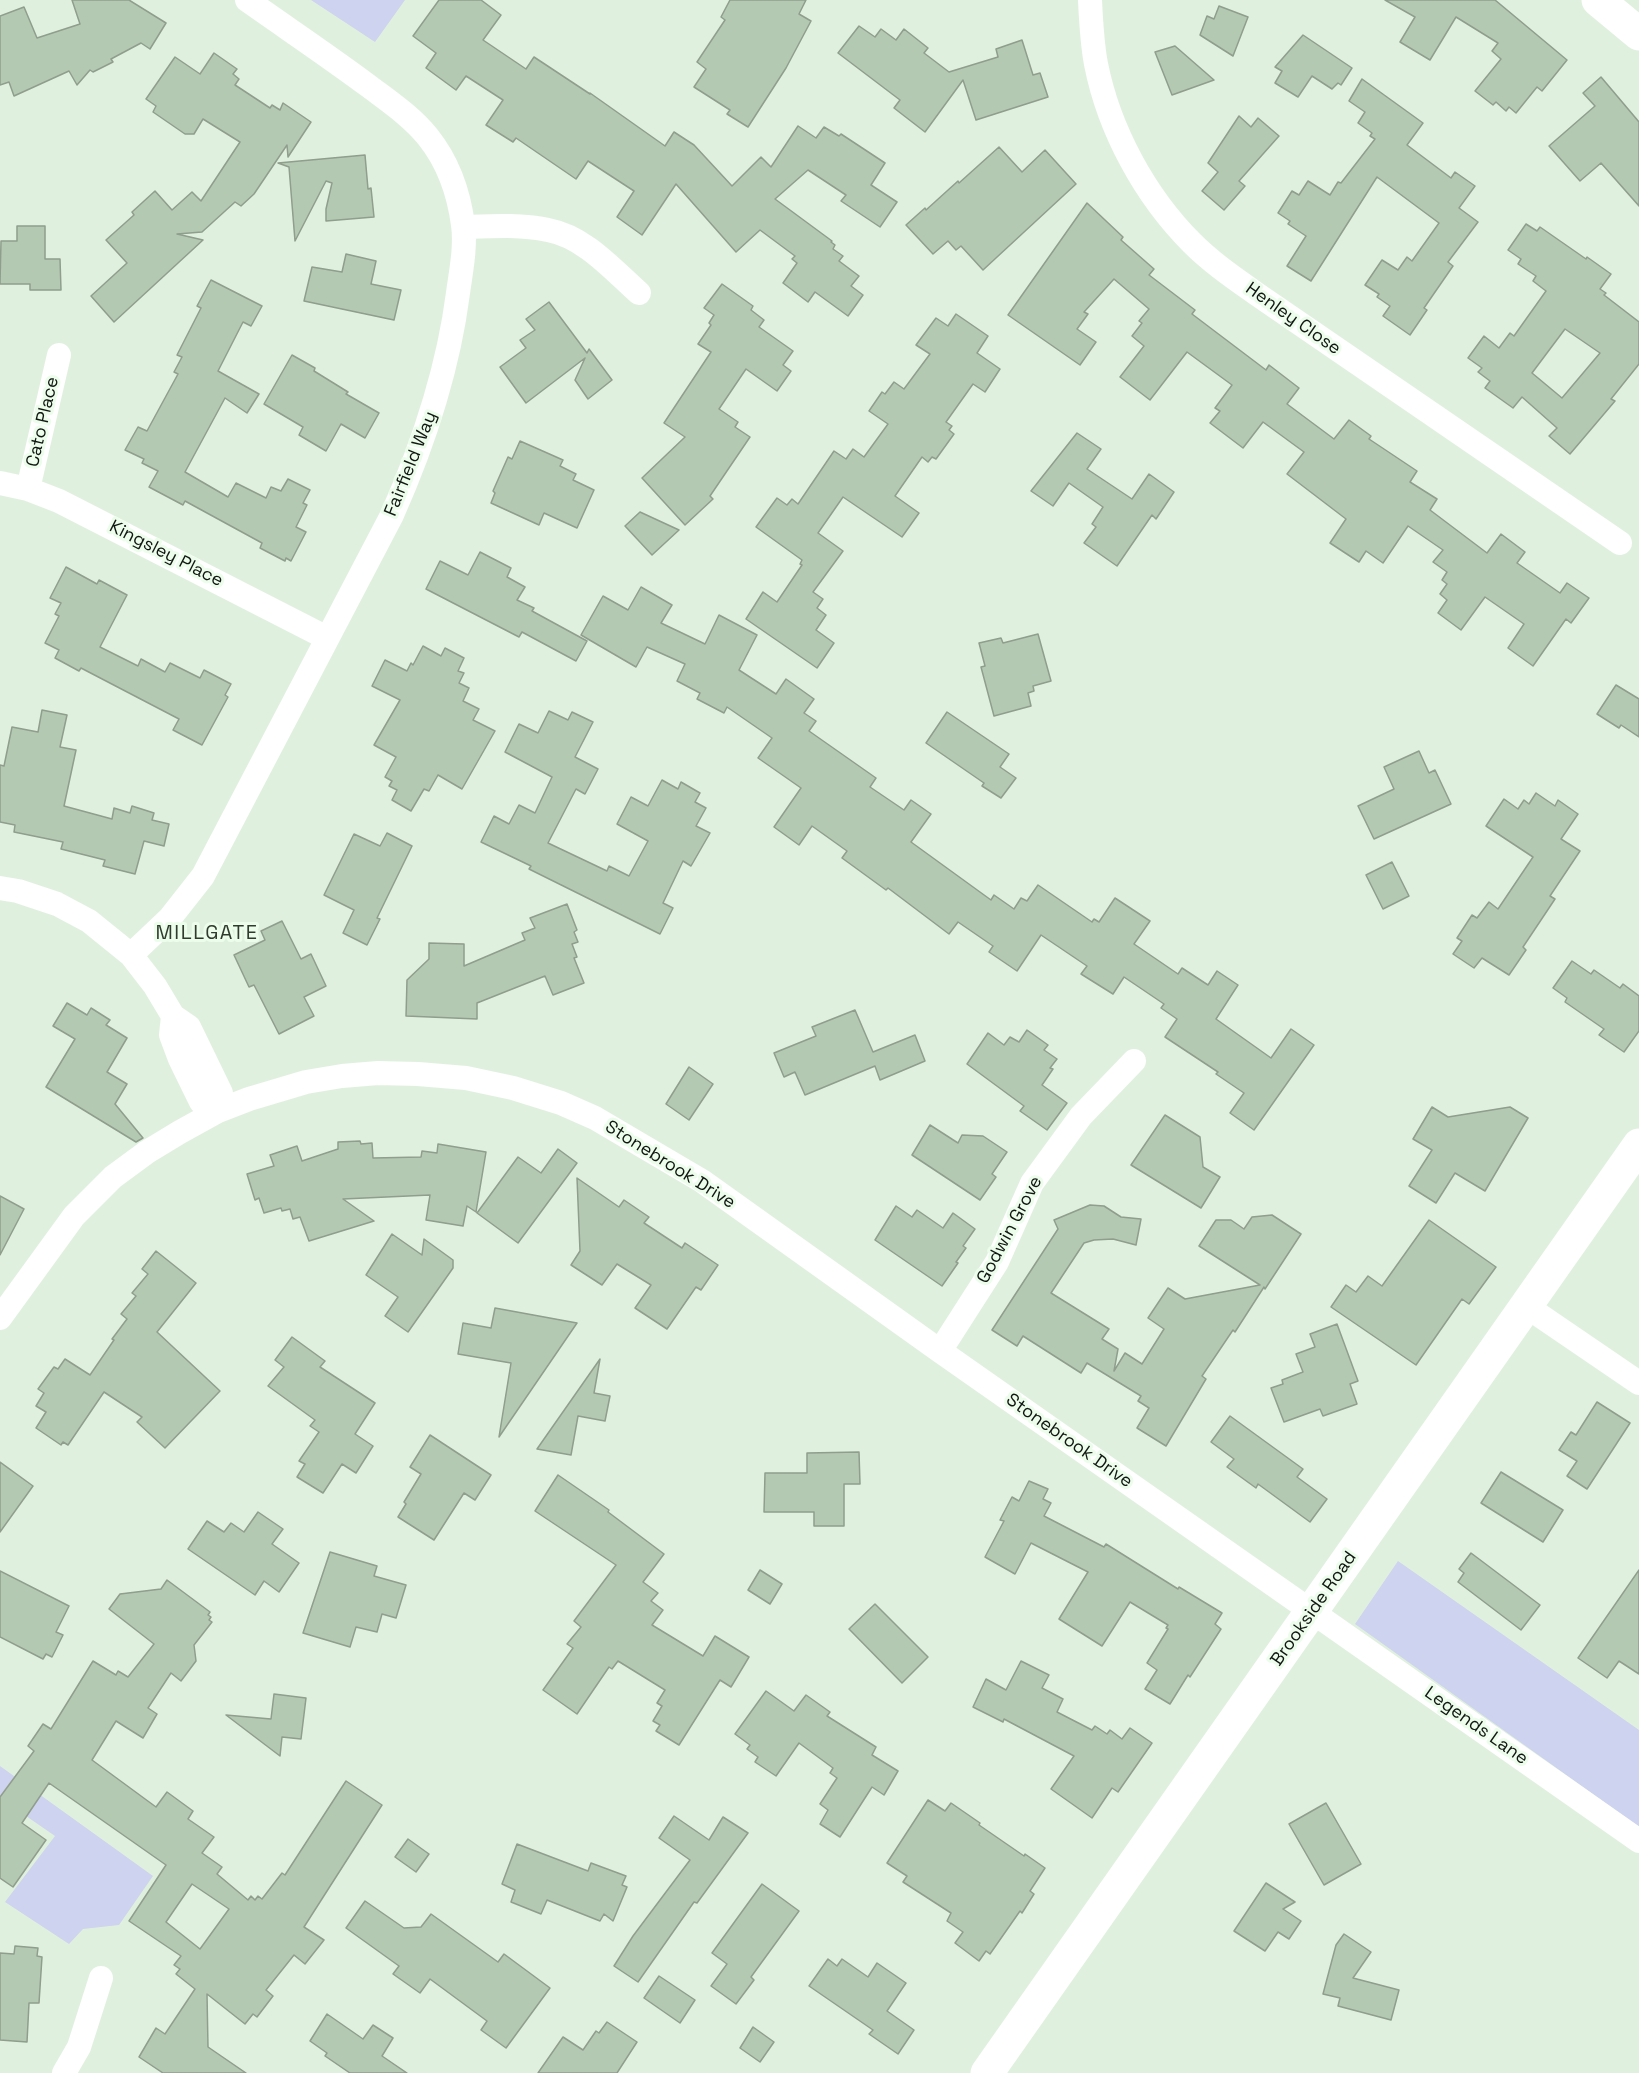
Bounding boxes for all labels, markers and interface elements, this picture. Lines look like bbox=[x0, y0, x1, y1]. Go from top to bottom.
street label: Henley Close bbox=[1241, 278, 1345, 360]
street label: Cato Place bbox=[22, 375, 64, 469]
street label: Fairfield Way bbox=[380, 408, 442, 520]
street label: Kingsley Place bbox=[105, 516, 227, 592]
district label: MILLGATE bbox=[156, 922, 258, 946]
street label: Stonebrook Drive bbox=[601, 1116, 739, 1214]
street label: Godwin Grove bbox=[973, 1173, 1047, 1287]
street label: Stonebrook Drive bbox=[1002, 1389, 1136, 1493]
street label: Brookside Road bbox=[1266, 1548, 1362, 1670]
street label: Legends Lane bbox=[1420, 1682, 1532, 1770]

